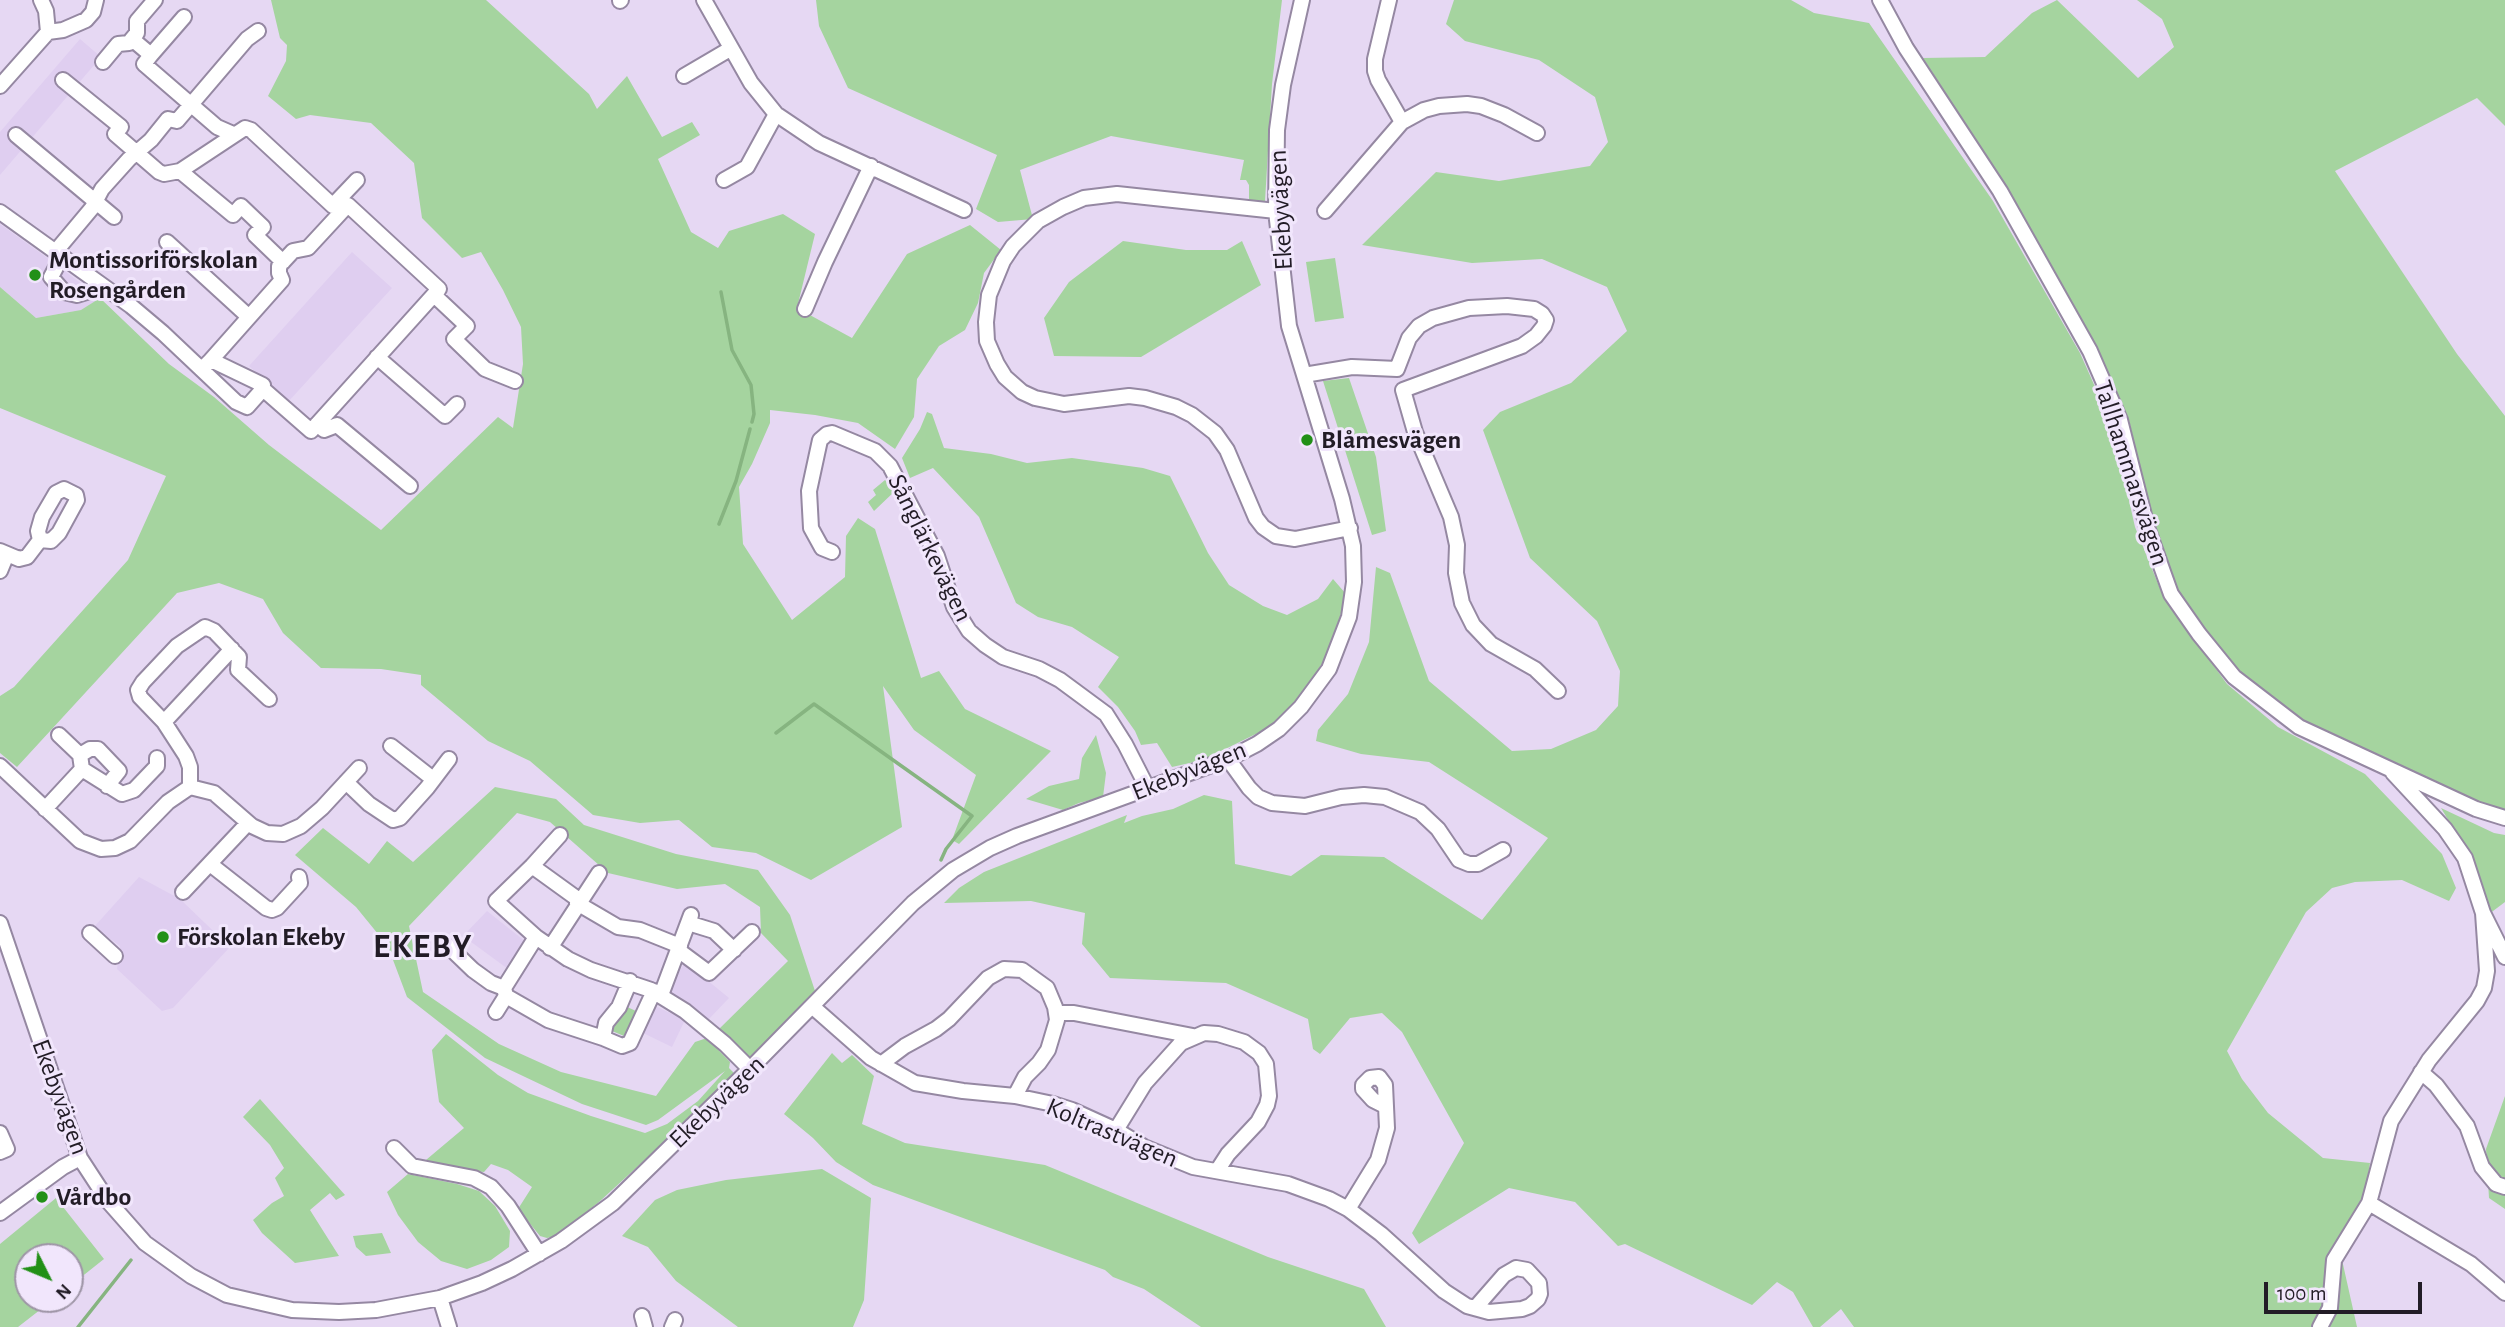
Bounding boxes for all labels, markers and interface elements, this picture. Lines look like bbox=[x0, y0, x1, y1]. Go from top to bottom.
street label: Ekebyvägen bbox=[1262, 149, 1300, 271]
place label: Montissoriförskolan Rosengården bbox=[49, 244, 258, 306]
marker: Montissoriförskolan Rosengården bbox=[27, 267, 43, 283]
street label: Tallhammarsvägen bbox=[2086, 376, 2176, 570]
place label: Blåmesvägen bbox=[1321, 424, 1461, 456]
marker: Blåmesvägen bbox=[1299, 432, 1315, 448]
street label: Sånglärkevägen bbox=[881, 469, 979, 627]
street label: Ekebyvägen bbox=[1127, 734, 1251, 808]
place label: Förskolan Ekeby bbox=[177, 921, 345, 953]
district label: EKEBY bbox=[374, 927, 472, 967]
marker: Förskolan Ekeby bbox=[155, 929, 171, 945]
street label: Ekebyvägen bbox=[25, 1035, 95, 1159]
street label: Ekebyvägen bbox=[663, 1049, 771, 1155]
street label: Koltrastvägen bbox=[1042, 1091, 1182, 1175]
place label: Vårdbo bbox=[56, 1181, 131, 1213]
marker: Vårdbo bbox=[34, 1189, 50, 1205]
north arrow bbox=[14, 1243, 84, 1313]
scale bar bbox=[2267, 1268, 2424, 1312]
text: N bbox=[52, 1280, 75, 1303]
text: 100 m bbox=[2277, 1283, 2327, 1304]

